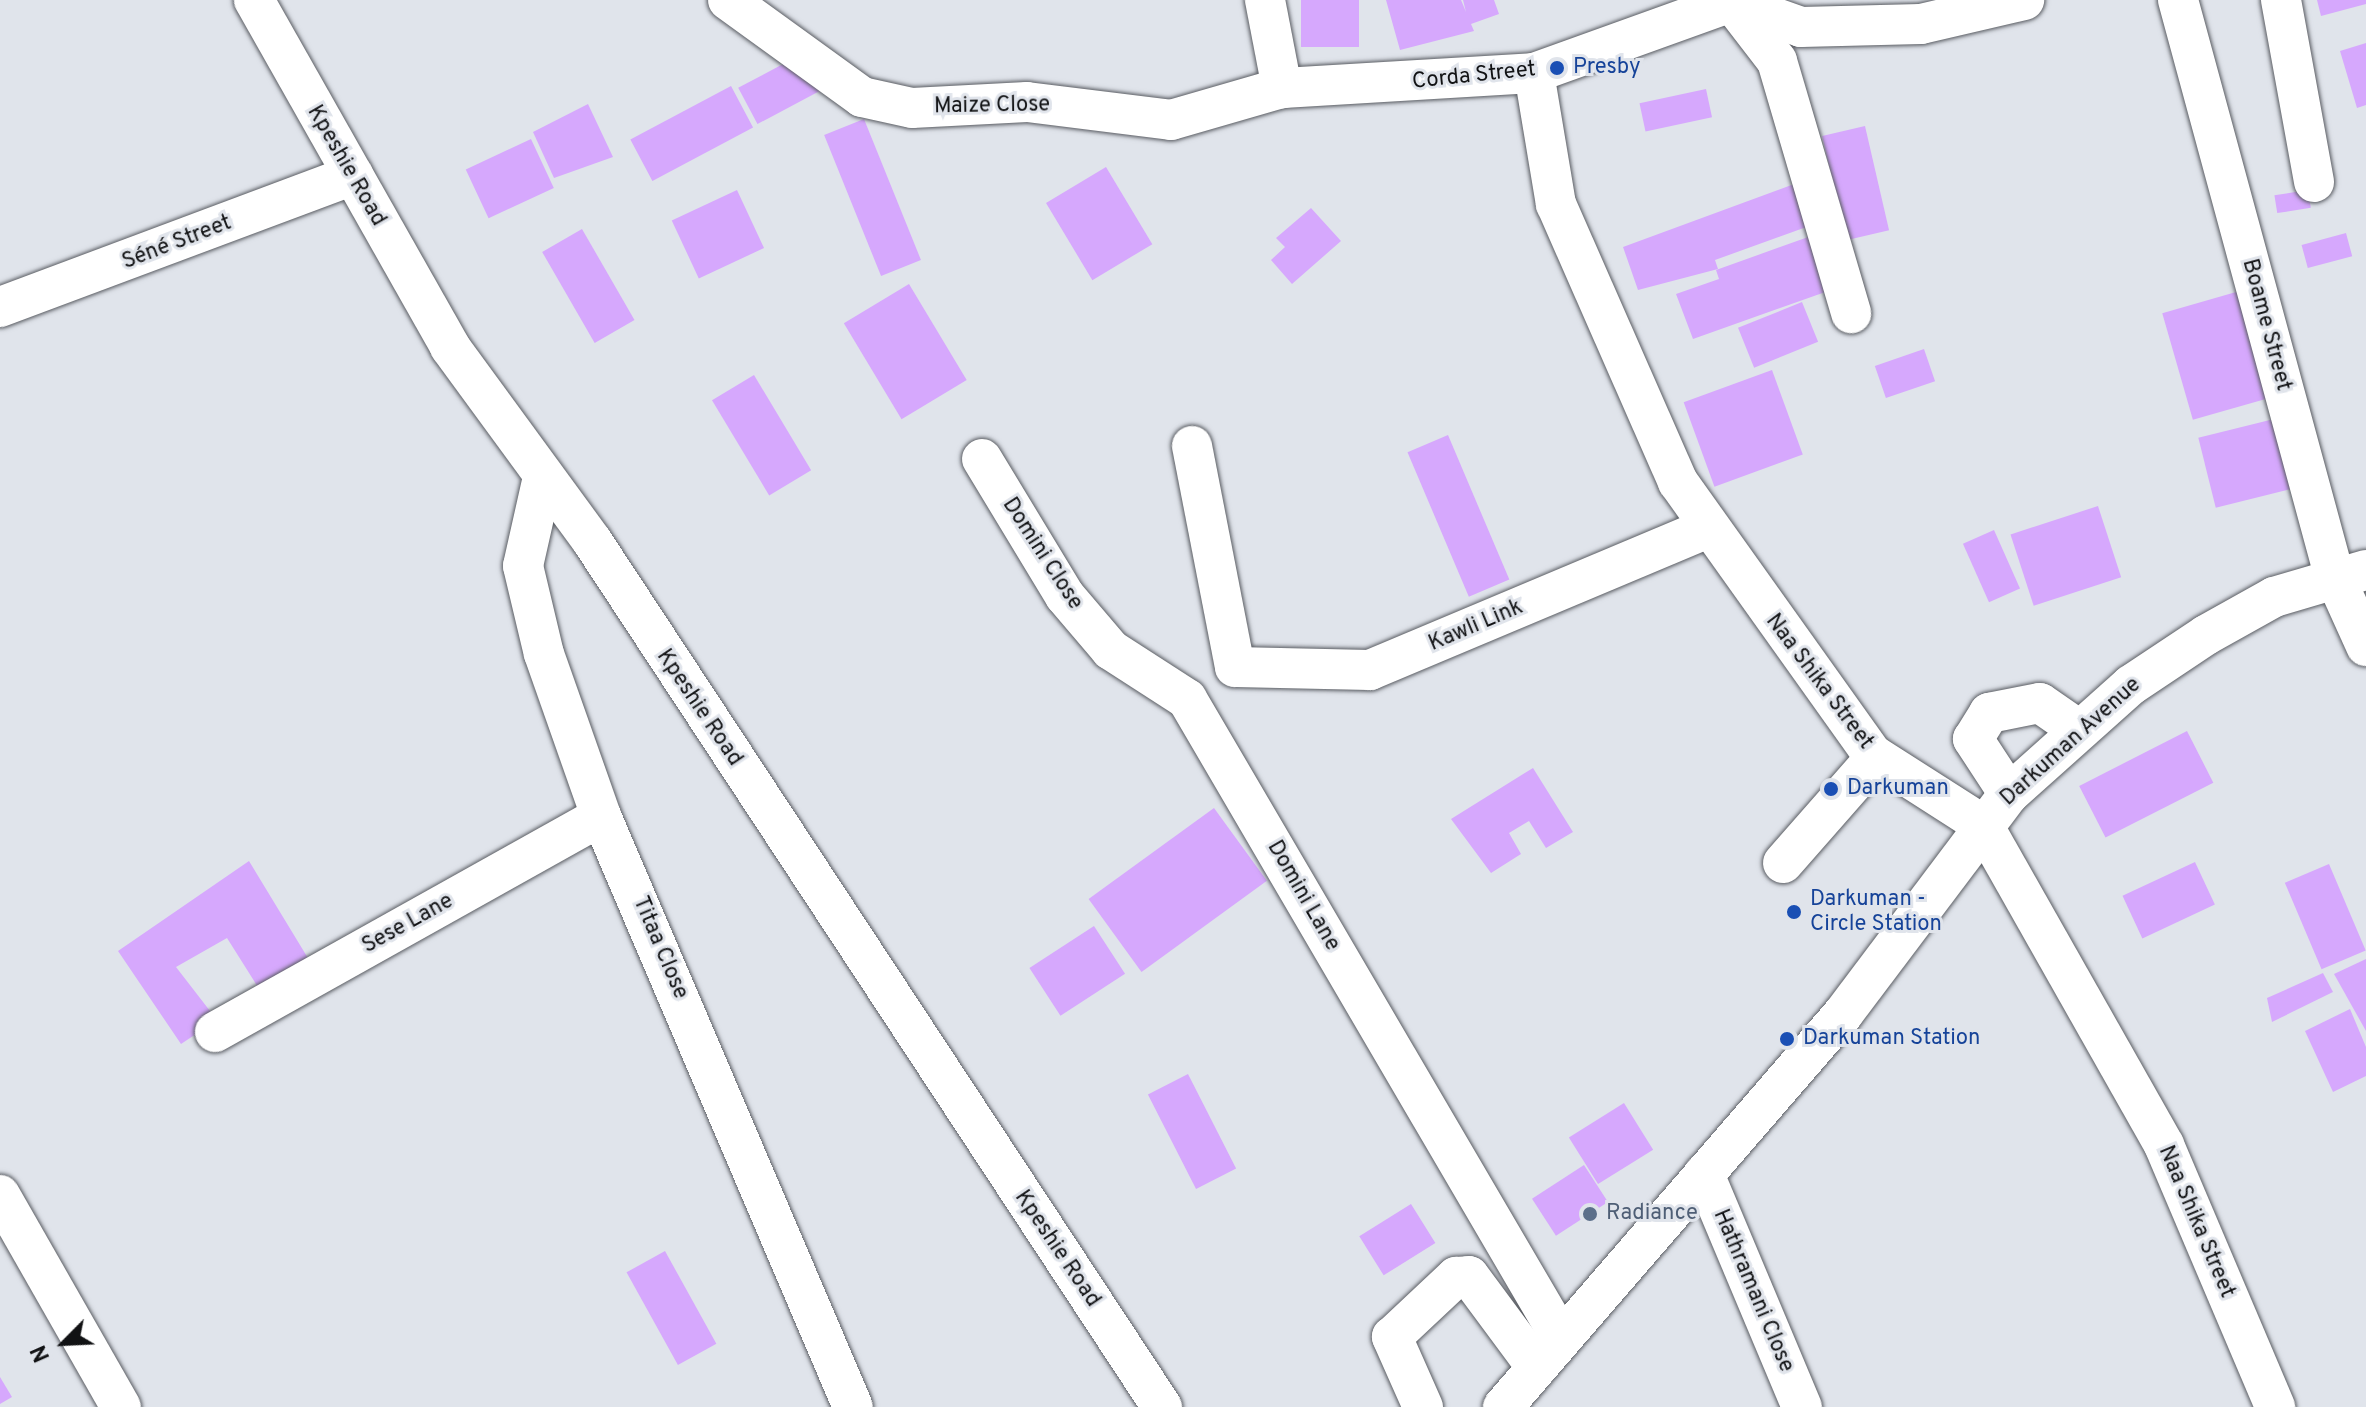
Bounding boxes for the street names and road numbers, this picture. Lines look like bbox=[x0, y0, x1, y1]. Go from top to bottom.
street label: Corda Street bbox=[1411, 56, 1537, 96]
street label: Maize Close bbox=[934, 92, 1050, 120]
street label: Kpeshie Road bbox=[301, 101, 391, 231]
street label: Séné Street bbox=[119, 210, 235, 276]
street label: Boame Street bbox=[2236, 256, 2296, 394]
street label: Domini Close bbox=[996, 493, 1088, 615]
street label: Kawli Link bbox=[1425, 594, 1527, 658]
street label: Naa Shika Street bbox=[1759, 609, 1879, 755]
street label: Kpeshie Road bbox=[650, 645, 748, 771]
street label: Darkuman Avenue bbox=[1995, 672, 2147, 812]
street label: Domini Lane bbox=[1261, 836, 1345, 956]
street label: Sese Lane bbox=[358, 888, 458, 960]
street label: Titaa Close bbox=[627, 893, 693, 1003]
street label: Naa Shika Street bbox=[2152, 1142, 2240, 1302]
street label: Kpeshie Road bbox=[1008, 1186, 1106, 1312]
street label: Hathramani Close bbox=[1707, 1206, 1799, 1376]

